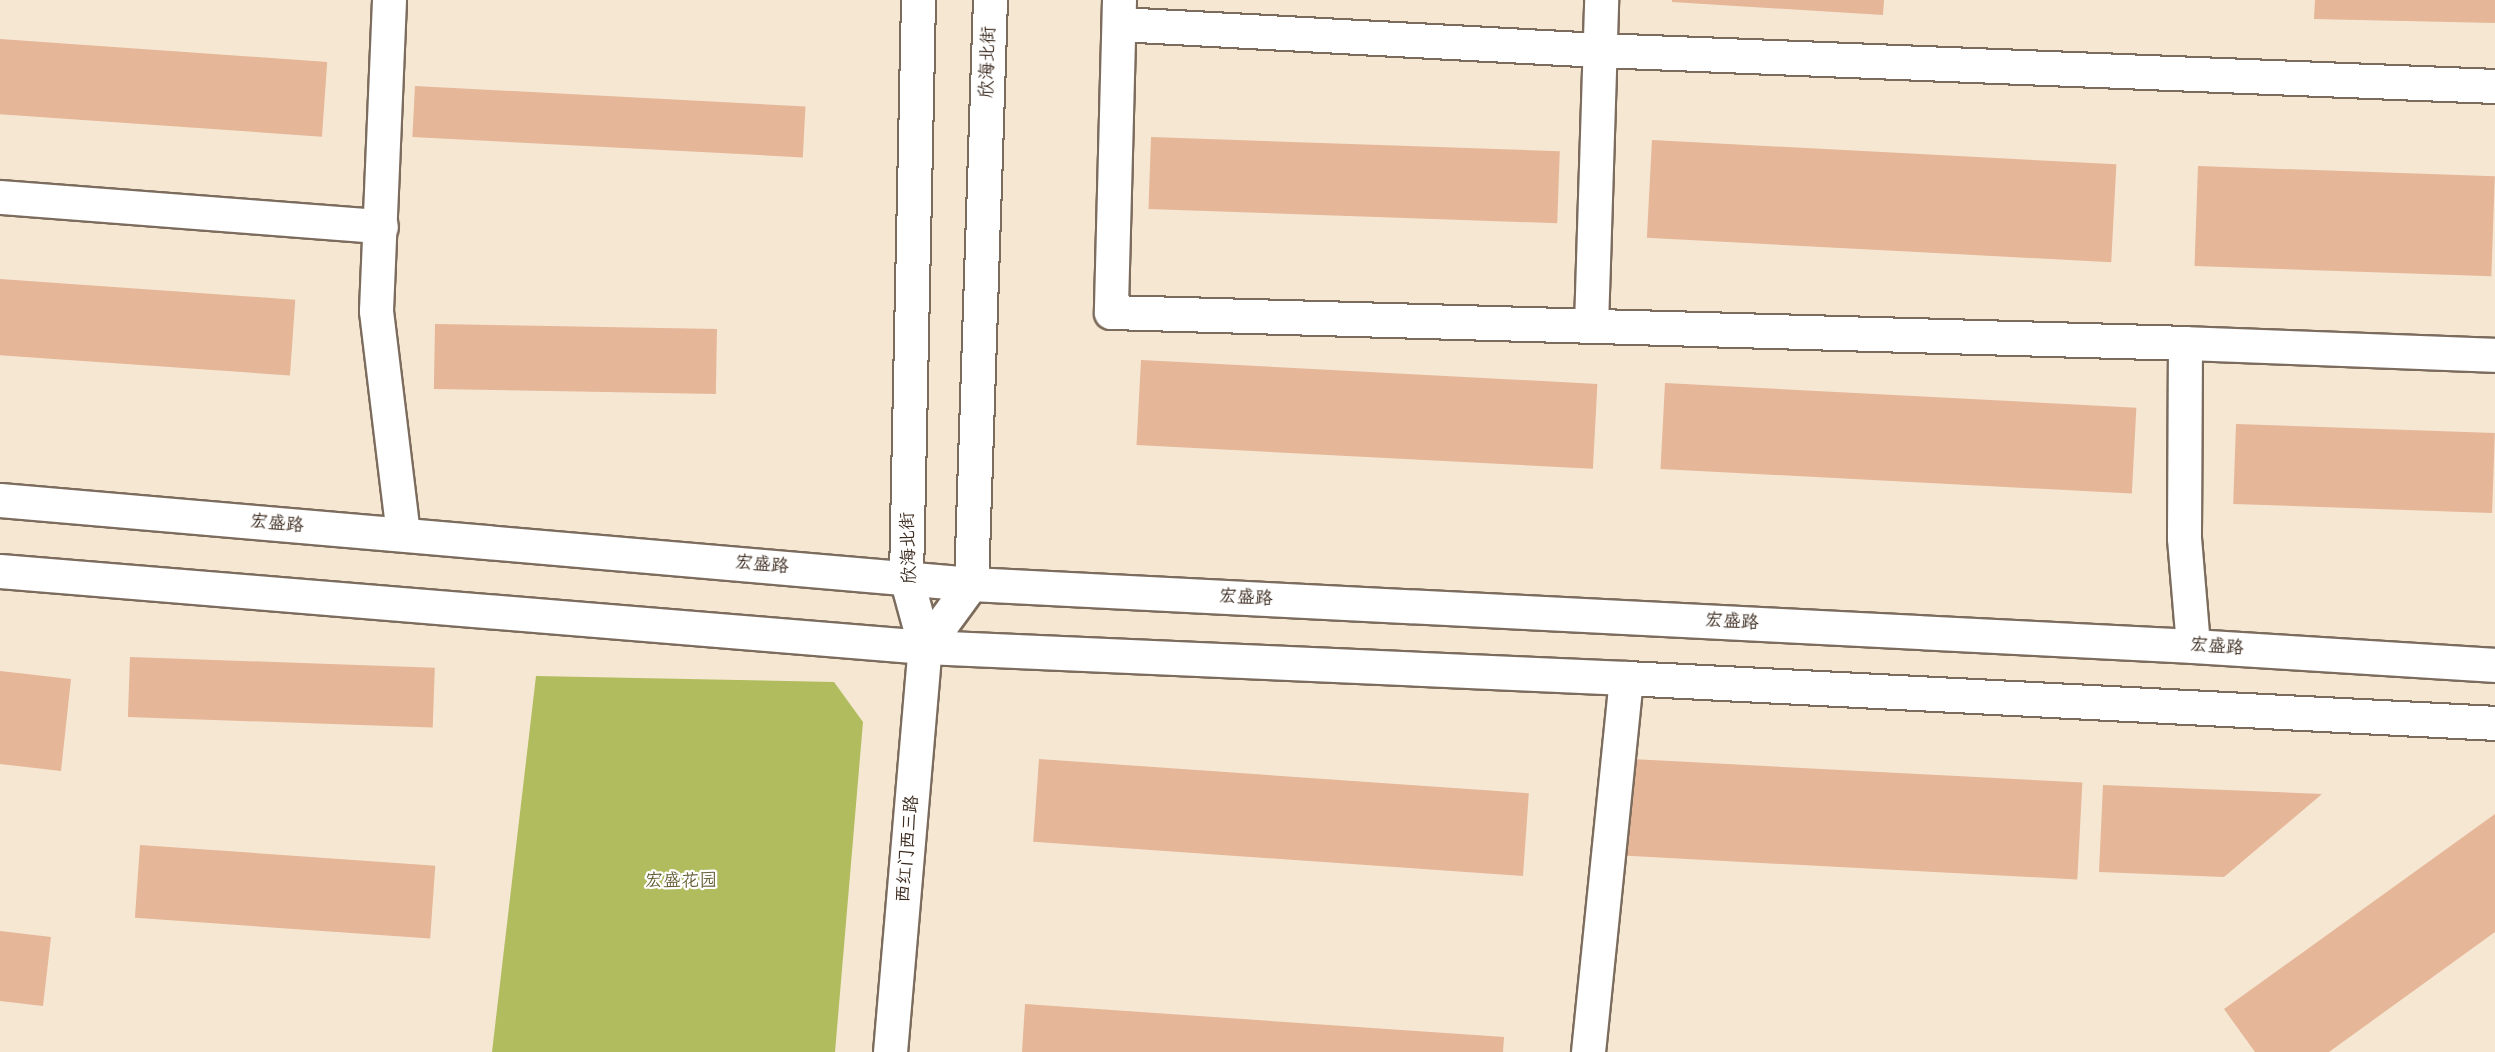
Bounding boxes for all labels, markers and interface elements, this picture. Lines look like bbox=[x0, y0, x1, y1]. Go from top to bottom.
street label: 欣海北街 bbox=[976, 26, 1000, 98]
street label: 宏盛路 bbox=[249, 511, 305, 537]
street label: 欣海北街 bbox=[897, 512, 921, 584]
street label: 宏盛路 bbox=[734, 552, 790, 578]
street label: 宏盛路 bbox=[1218, 586, 1274, 610]
street label: 宏盛路 bbox=[1704, 610, 1760, 634]
street label: 宏盛路 bbox=[2189, 634, 2245, 660]
street label: 西红门西三路 bbox=[893, 794, 923, 904]
park label: 宏盛花园 bbox=[645, 870, 717, 892]

